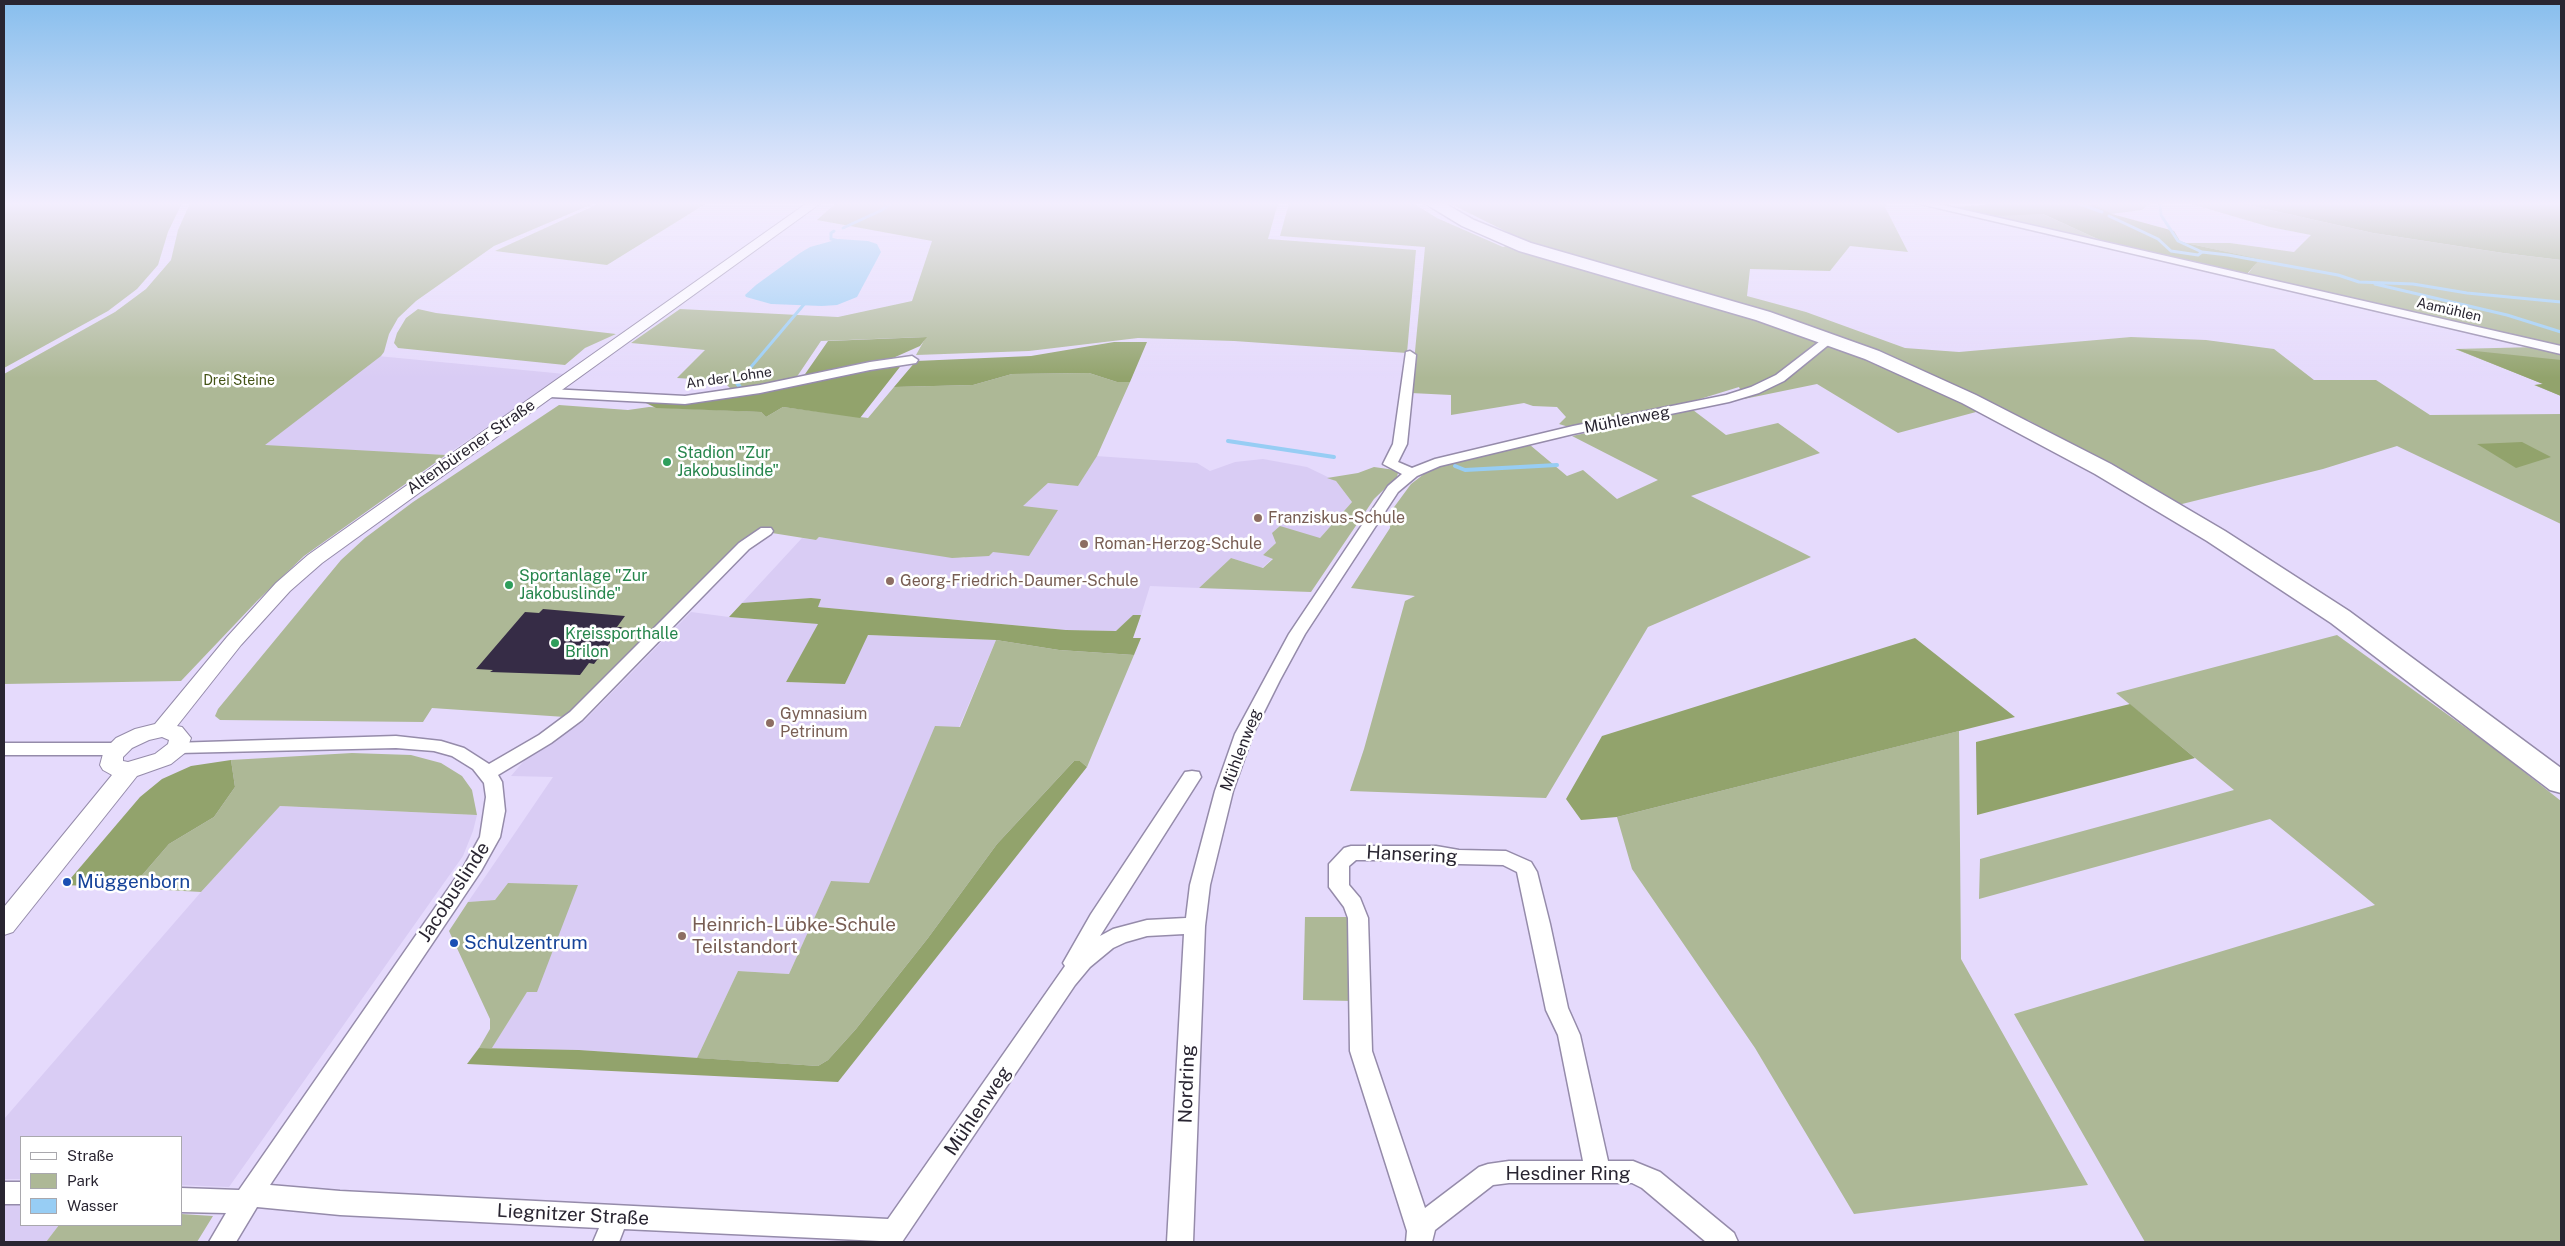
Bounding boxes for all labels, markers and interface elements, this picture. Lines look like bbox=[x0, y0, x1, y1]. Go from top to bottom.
street label: Aamühlen bbox=[2415, 294, 2483, 326]
street label: An der Lohne bbox=[685, 364, 773, 392]
park label: Drei Steine bbox=[203, 373, 275, 389]
street label: Altenbürener Straße bbox=[403, 395, 539, 499]
street label: Mühlenweg bbox=[1583, 402, 1671, 438]
place label: Stadion "Zur Jakobuslinde" bbox=[677, 443, 779, 481]
marker: Stadion "Zur Jakobuslinde" bbox=[661, 456, 673, 468]
place label: Franziskus-Schule bbox=[1268, 508, 1405, 528]
marker: Franziskus-Schule bbox=[1252, 512, 1264, 524]
place label: Roman-Herzog-Schule bbox=[1094, 534, 1262, 554]
marker: Roman-Herzog-Schule bbox=[1078, 538, 1090, 550]
place label: Sportanlage "Zur Jakobuslinde" bbox=[519, 566, 647, 604]
place label: Georg-Friedrich-Daumer-Schule bbox=[900, 571, 1139, 591]
marker: Georg-Friedrich-Daumer-Schule bbox=[884, 575, 896, 587]
marker: Sportanlage "Zur Jakobuslinde" bbox=[503, 579, 515, 591]
place label: Kreissporthalle Brilon bbox=[565, 624, 678, 662]
marker: Kreissporthalle Brilon bbox=[549, 637, 561, 649]
place label: Gymnasium Petrinum bbox=[780, 704, 867, 742]
street label: Mühlenweg bbox=[1217, 706, 1265, 794]
marker: Gymnasium Petrinum bbox=[764, 717, 776, 729]
street label: Jacobuslinde bbox=[413, 838, 495, 946]
street label: Hansering bbox=[1366, 841, 1458, 869]
place label: Müggenborn bbox=[77, 871, 190, 893]
marker: Müggenborn bbox=[61, 876, 73, 888]
place label: Heinrich-Lübke-Schule Teilstandort bbox=[692, 914, 896, 958]
marker: Heinrich-Lübke-Schule Teilstandort bbox=[676, 930, 688, 942]
place label: Schulzentrum bbox=[464, 932, 588, 954]
marker: Schulzentrum bbox=[448, 937, 460, 949]
street label: Nordring bbox=[1174, 1044, 1200, 1124]
street label: Mühlenweg bbox=[940, 1062, 1016, 1160]
legend bbox=[20, 1136, 182, 1226]
text: Straße bbox=[67, 1147, 114, 1164]
street label: Hesdiner Ring bbox=[1505, 1163, 1631, 1185]
text: Park bbox=[67, 1172, 99, 1189]
text: Wasser bbox=[67, 1197, 118, 1214]
street label: Liegnitzer Straße bbox=[496, 1200, 650, 1230]

